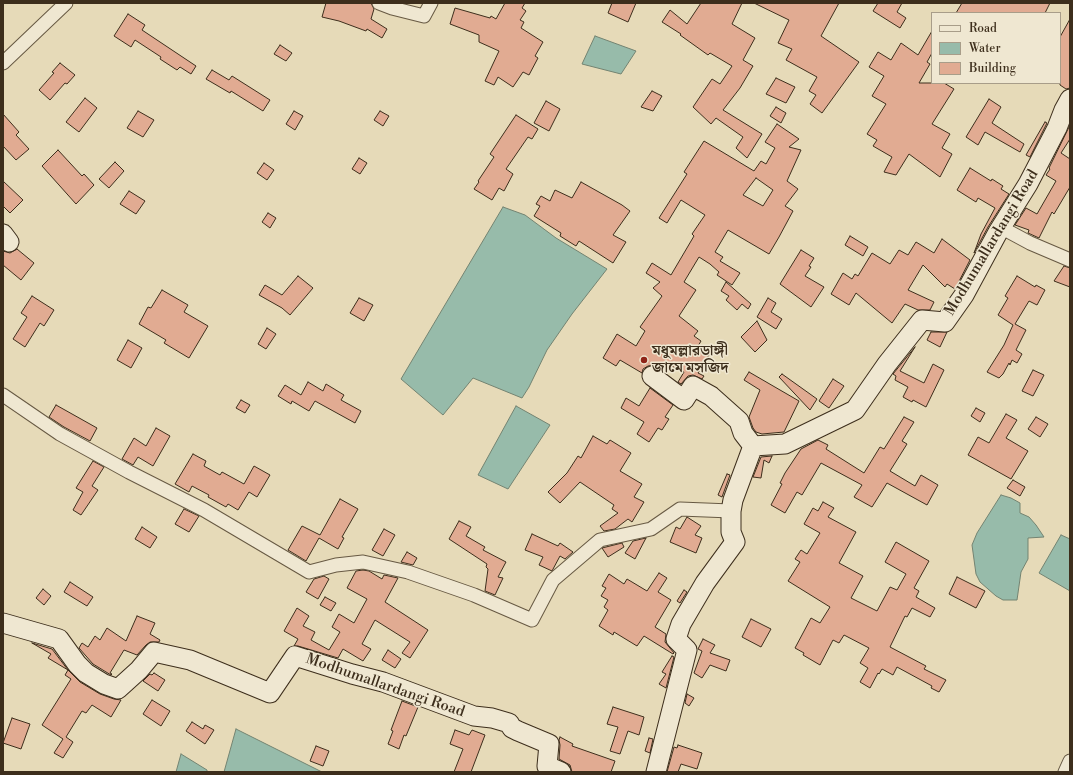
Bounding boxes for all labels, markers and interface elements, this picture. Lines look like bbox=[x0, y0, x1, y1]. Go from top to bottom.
legend bbox=[931, 12, 1061, 84]
text: Road bbox=[969, 21, 997, 36]
text: Water bbox=[969, 41, 1001, 56]
text: Building bbox=[969, 61, 1016, 76]
street label: Modhumallardangi Road bbox=[941, 167, 1043, 319]
place label: মধুমল্লারডাঙ্গী জামে মসজিদ bbox=[652, 342, 728, 377]
marker: মধুমল্লারডাঙ্গী জামে মসজিদ bbox=[639, 355, 649, 365]
street label: Modhumallardangi Road bbox=[303, 650, 467, 722]

